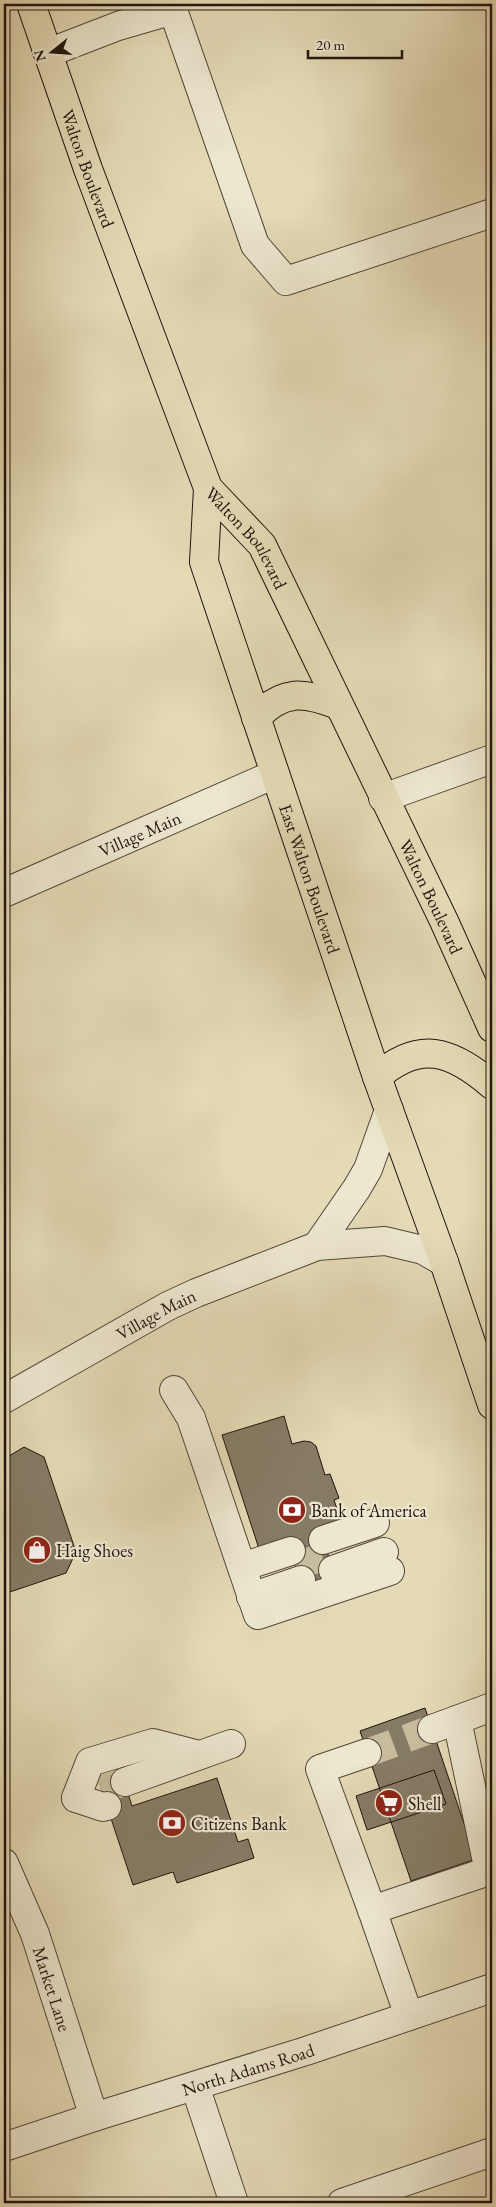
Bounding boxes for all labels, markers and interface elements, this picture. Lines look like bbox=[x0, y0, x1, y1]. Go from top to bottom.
north arrow bbox=[28, 28, 78, 78]
scale bar bbox=[308, 28, 402, 60]
text: 20 m bbox=[316, 35, 345, 54]
text: N bbox=[29, 47, 50, 64]
street label: Walton Boulevard bbox=[57, 106, 121, 231]
street label: Walton Boulevard bbox=[201, 481, 293, 593]
street label: East Walton Boulevard bbox=[275, 801, 346, 957]
street label: Village Main bbox=[95, 805, 185, 862]
street label: Walton Boulevard bbox=[395, 835, 469, 958]
street label: Village Main bbox=[112, 1283, 200, 1345]
bank icon: Bank of America bbox=[277, 1495, 307, 1525]
place label: Bank of America bbox=[311, 1499, 427, 1522]
shop icon: Haig Shoes bbox=[22, 1535, 52, 1565]
place label: Haig Shoes bbox=[56, 1539, 133, 1562]
supermarket icon: Shell bbox=[374, 1788, 404, 1818]
place label: Shell bbox=[408, 1792, 441, 1815]
bank icon: Citizens Bank bbox=[157, 1808, 187, 1838]
place label: Citizens Bank bbox=[191, 1812, 287, 1835]
street label: Market Lane bbox=[28, 1943, 77, 2034]
street label: North Adams Road bbox=[179, 2037, 318, 2101]

